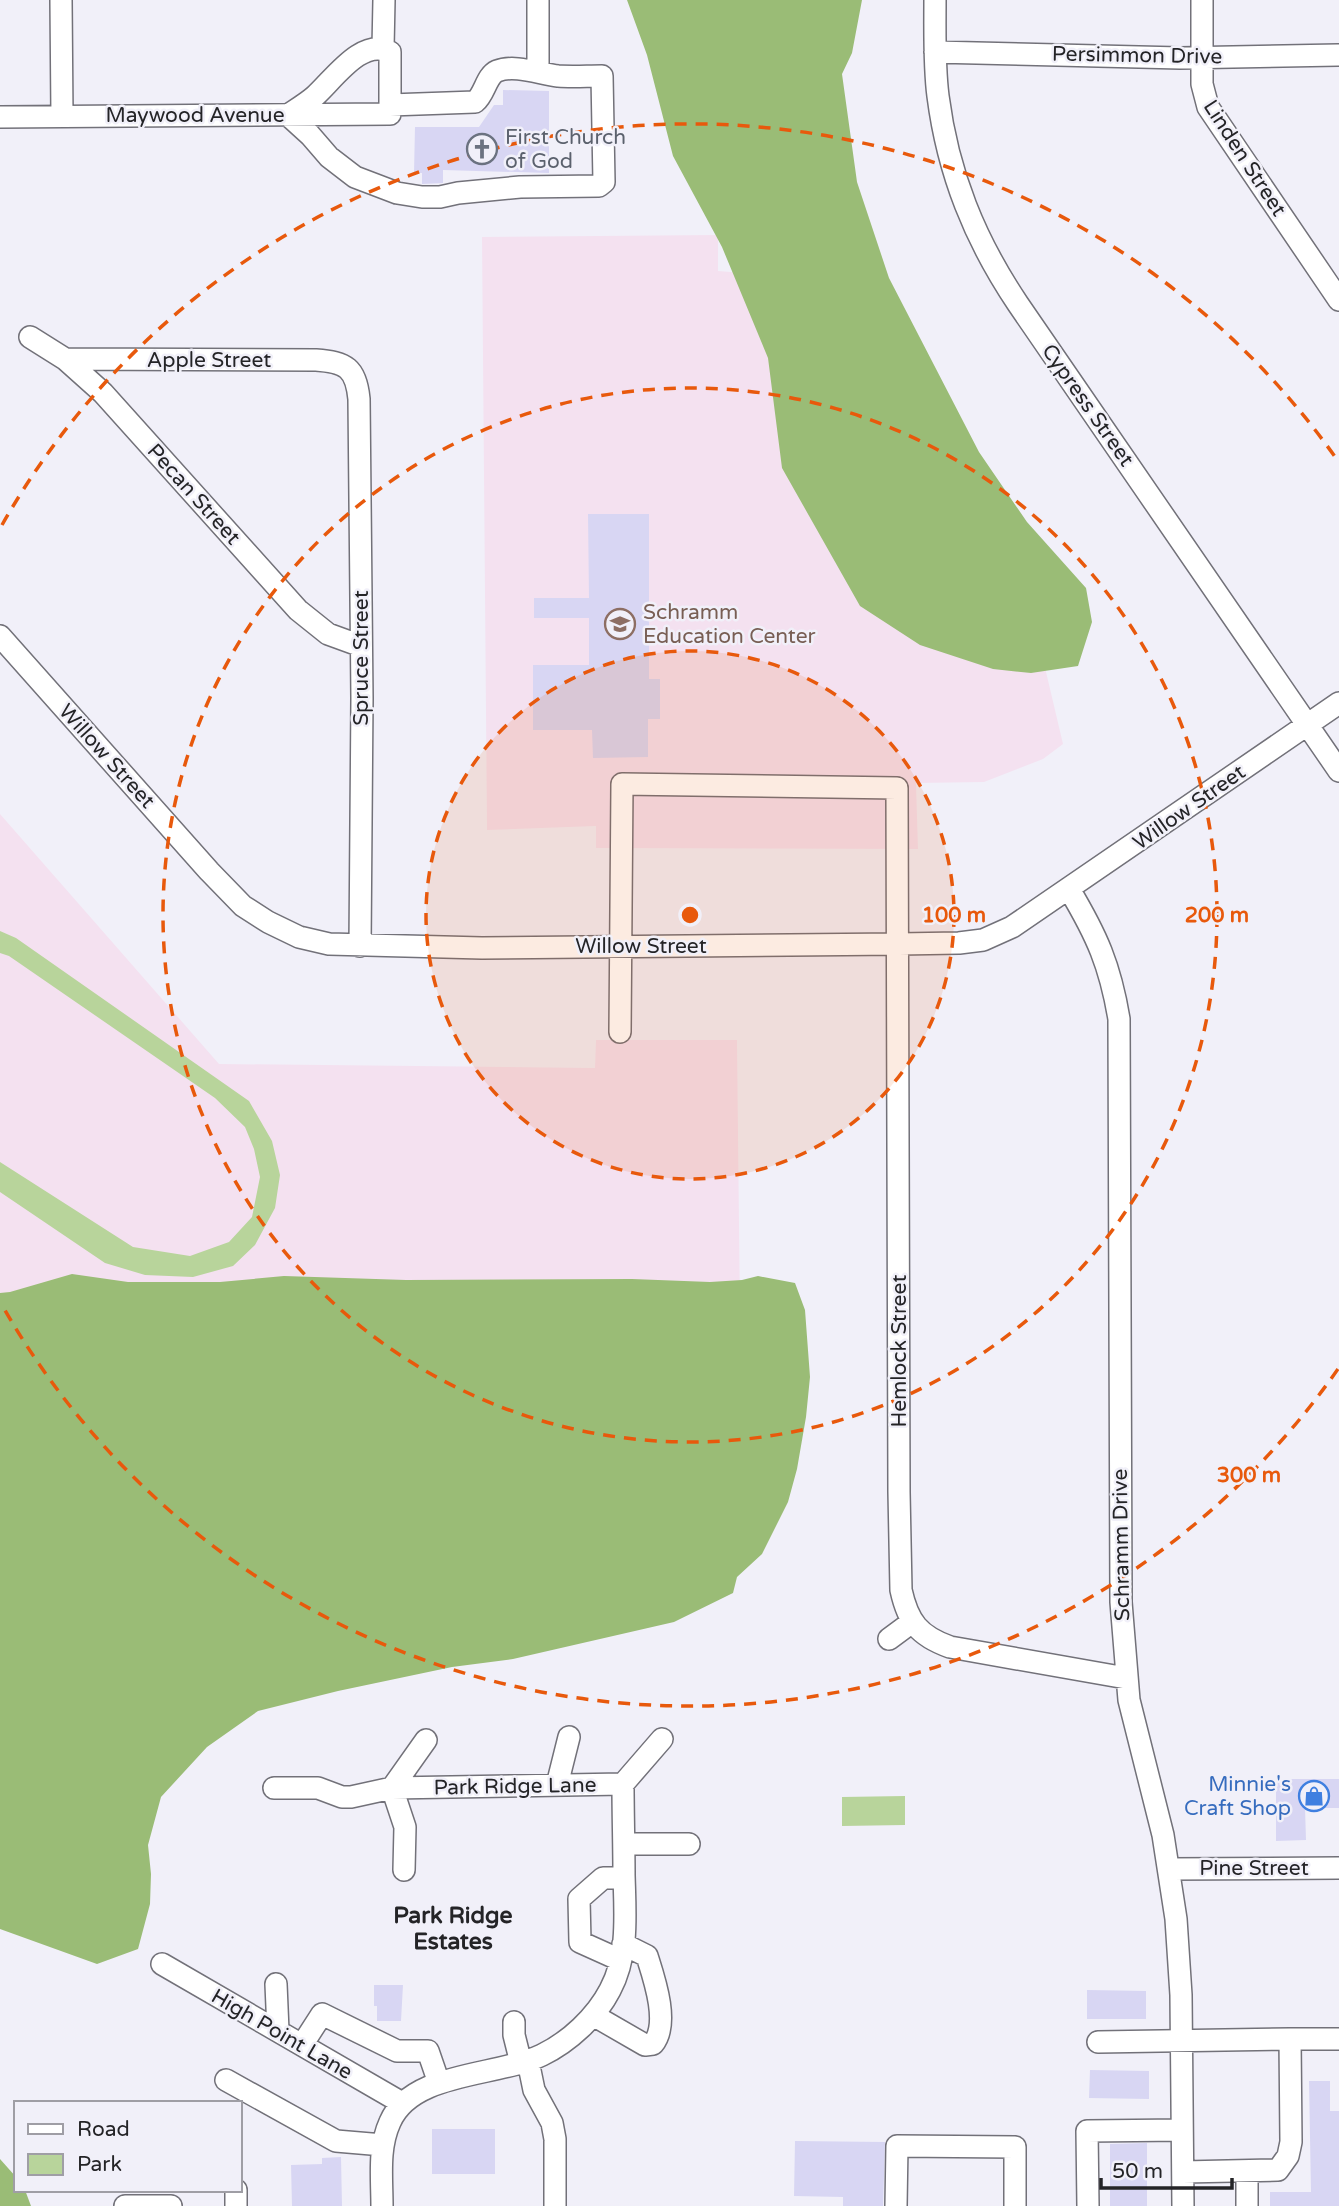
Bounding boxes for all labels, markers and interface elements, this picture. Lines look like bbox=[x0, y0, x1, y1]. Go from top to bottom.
street label: Persimmon Drive bbox=[1052, 42, 1222, 69]
street label: Linden Street bbox=[1198, 95, 1291, 221]
street label: Maywood Avenue bbox=[105, 103, 285, 128]
place label: First Church of God bbox=[505, 125, 626, 174]
church icon: First Church of God bbox=[465, 132, 499, 166]
street label: Cypress Street bbox=[1036, 339, 1139, 471]
street label: Apple Street bbox=[147, 348, 271, 373]
street label: Pecan Street bbox=[142, 439, 245, 550]
street label: Spruce Street bbox=[349, 590, 374, 726]
place label: Schramm Education Center bbox=[643, 600, 816, 649]
school or university icon: Schramm Education Center bbox=[603, 607, 637, 641]
street label: Willow Street bbox=[53, 699, 160, 814]
street label: Willow Street bbox=[1128, 759, 1250, 855]
centre of rings bbox=[678, 903, 702, 927]
text: 100 m bbox=[922, 903, 986, 928]
text: 200 m bbox=[1185, 903, 1249, 928]
street label: Willow Street bbox=[575, 934, 707, 959]
street label: Hemlock Street bbox=[887, 1275, 912, 1427]
text: 300 m bbox=[1217, 1463, 1281, 1488]
street label: Schramm Drive bbox=[1108, 1468, 1135, 1621]
place label: Minnie's Craft Shop bbox=[1184, 1772, 1291, 1821]
street label: Park Ridge Lane bbox=[433, 1773, 597, 1800]
shop icon: Minnie's Craft Shop bbox=[1297, 1779, 1331, 1813]
street label: Pine Street bbox=[1199, 1856, 1309, 1881]
district label: Park Ridge Estates bbox=[393, 1902, 513, 1956]
street label: High Point Lane bbox=[207, 1984, 357, 2085]
legend bbox=[14, 2101, 242, 2192]
text: Road bbox=[77, 2117, 130, 2142]
scale bar bbox=[1101, 2146, 1232, 2190]
text: Park bbox=[77, 2152, 122, 2177]
text: 50 m bbox=[1112, 2159, 1163, 2184]

